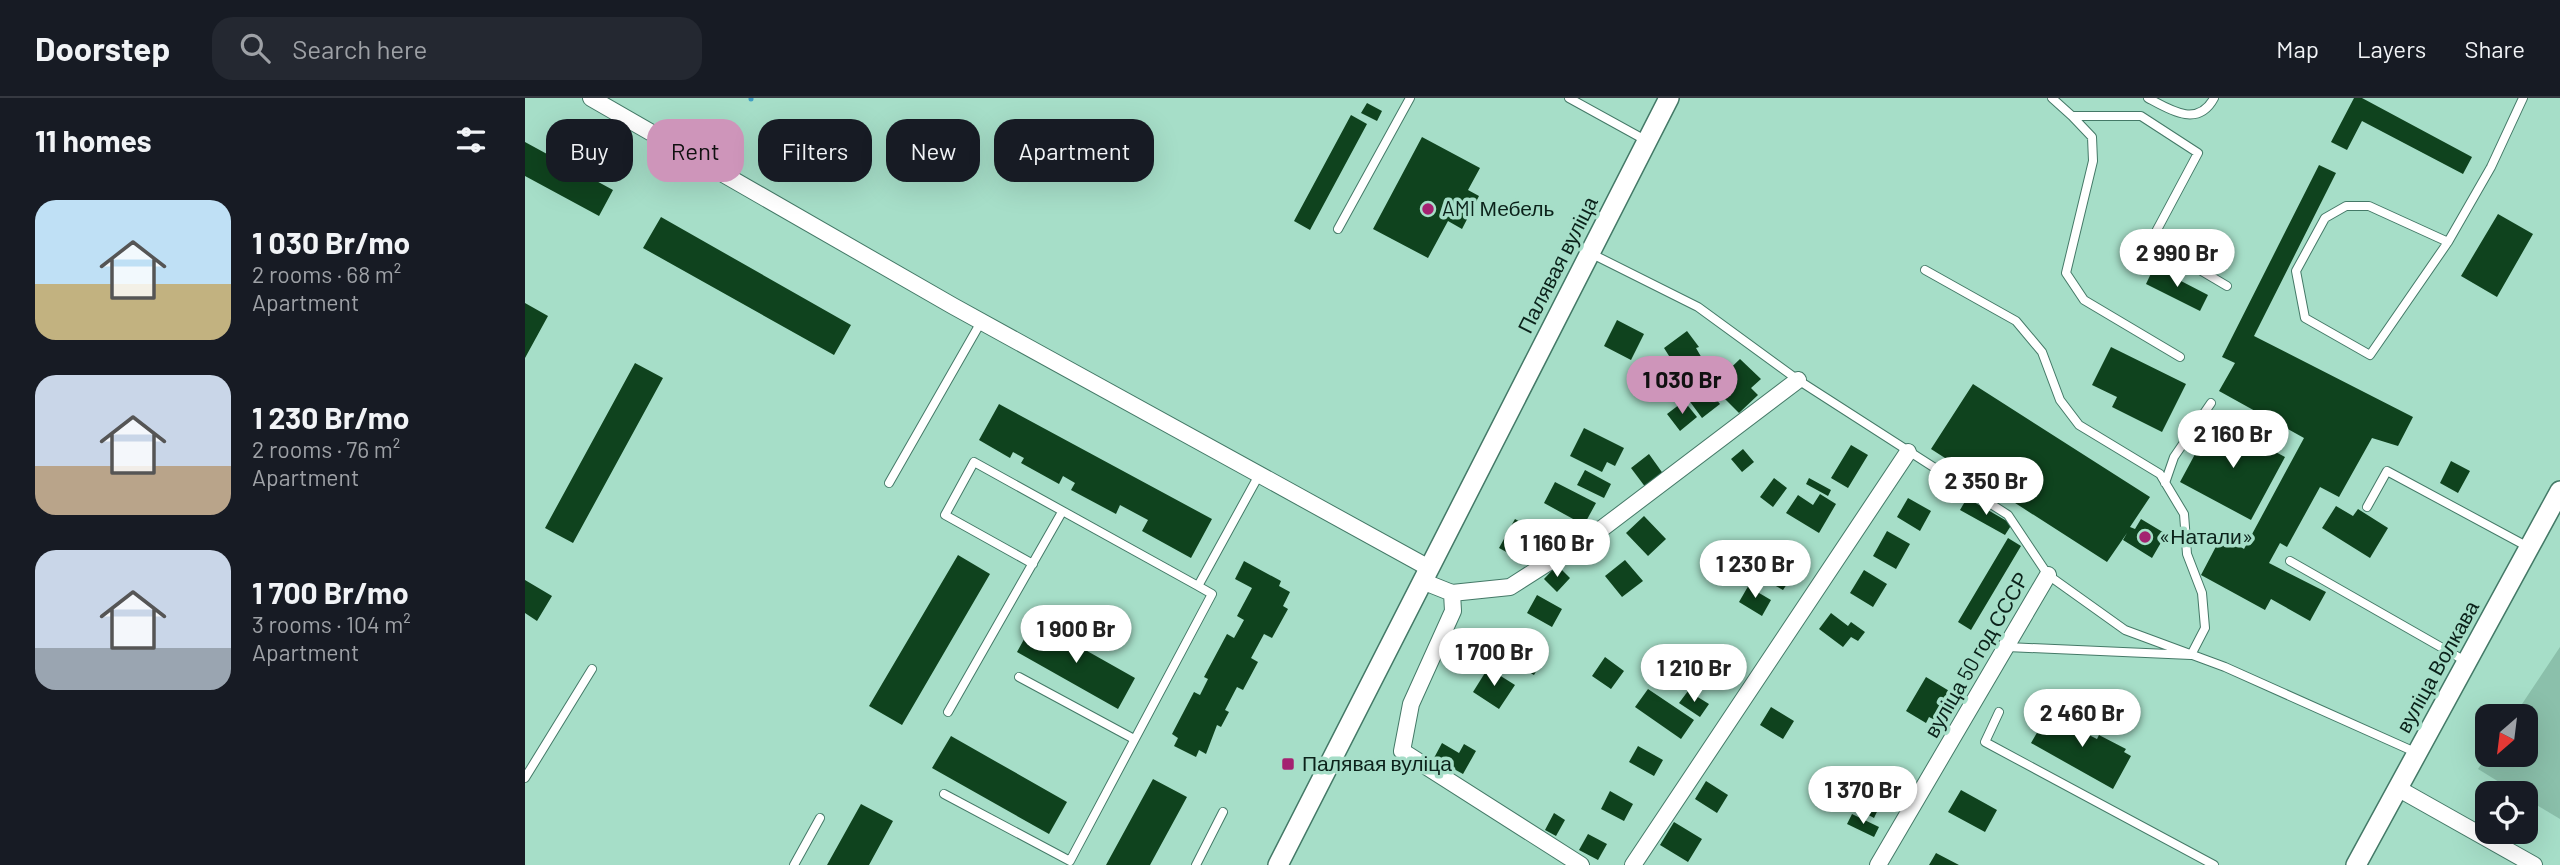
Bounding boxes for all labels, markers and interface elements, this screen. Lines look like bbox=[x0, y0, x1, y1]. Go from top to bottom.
search box bbox=[212, 17, 702, 80]
text: Doorstep bbox=[35, 28, 170, 68]
icon: search bbox=[236, 29, 274, 67]
text: Search here bbox=[292, 33, 427, 64]
text: Map bbox=[2276, 34, 2319, 63]
text: Layers bbox=[2357, 34, 2426, 63]
text: Share bbox=[2464, 34, 2525, 63]
chip: Buy bbox=[546, 119, 633, 182]
chip: Rent bbox=[647, 119, 744, 182]
chip: Filters bbox=[758, 119, 872, 182]
chip: New bbox=[886, 119, 980, 182]
chip: Apartment bbox=[994, 119, 1154, 182]
icon: filters bbox=[452, 121, 490, 159]
text: 11 homes bbox=[35, 122, 152, 158]
street label: Палявая вуліца bbox=[1511, 192, 1602, 337]
place label: AMI Мебель bbox=[1442, 195, 1555, 220]
marker: AMI Мебель bbox=[1420, 201, 1436, 217]
text: 1 030 Br/mo bbox=[252, 224, 410, 260]
icon: home bbox=[91, 228, 175, 312]
pin: 2 990 Br bbox=[2105, 230, 2249, 289]
text: 2 990 Br bbox=[2136, 238, 2218, 266]
text: 2 rooms · 68 m² bbox=[252, 260, 401, 288]
text: Apartment bbox=[252, 288, 359, 316]
pin: 1 030 Br bbox=[1610, 356, 1754, 416]
text: 1 030 Br bbox=[1642, 365, 1722, 393]
text: 1 230 Br/mo bbox=[252, 399, 409, 435]
icon: home bbox=[91, 403, 175, 487]
pin: 2 160 Br bbox=[2161, 410, 2305, 470]
text: 2 160 Br bbox=[2194, 419, 2272, 447]
text: 2 rooms · 76 m² bbox=[252, 435, 400, 463]
pin: 2 350 Br bbox=[1914, 458, 2058, 517]
text: Apartment bbox=[252, 463, 359, 491]
text: 2 350 Br bbox=[1944, 466, 2028, 494]
pin: 1 160 Br bbox=[1485, 519, 1629, 579]
place label: «Натали» bbox=[2159, 523, 2253, 548]
text: 1 160 Br bbox=[1520, 528, 1594, 556]
marker: «Натали» bbox=[2137, 529, 2153, 545]
pin: 1 230 Br bbox=[1683, 540, 1827, 600]
text: 1 230 Br bbox=[1716, 549, 1794, 577]
street label: вуліца 50 год СССР bbox=[1918, 567, 2033, 741]
text: 1 700 Br/mo bbox=[252, 574, 409, 610]
icon: home bbox=[91, 578, 175, 662]
street label: вуліца Волкава bbox=[2390, 596, 2483, 737]
pin: 1 900 Br bbox=[1004, 606, 1148, 665]
text: 3 rooms · 104 m² bbox=[252, 610, 411, 638]
text: 1 900 Br bbox=[1037, 614, 1115, 642]
pin: 1 700 Br bbox=[1422, 628, 1566, 688]
text: 1 700 Br bbox=[1455, 637, 1533, 665]
text: Apartment bbox=[252, 638, 359, 666]
pin: 1 210 Br bbox=[1622, 644, 1766, 704]
text: 1 210 Br bbox=[1657, 653, 1731, 681]
pin: 2 460 Br bbox=[2010, 690, 2154, 749]
text: 2 460 Br bbox=[2040, 698, 2124, 726]
north arrow bbox=[2475, 704, 2537, 766]
map controls bbox=[2475, 704, 2538, 844]
place label: Палявая вуліца bbox=[1302, 750, 1452, 775]
marker: Палявая вуліца bbox=[1280, 756, 1296, 772]
pin: 1 370 Br bbox=[1791, 766, 1935, 826]
text: 1 370 Br bbox=[1824, 775, 1902, 803]
button: locate bbox=[2475, 781, 2538, 844]

